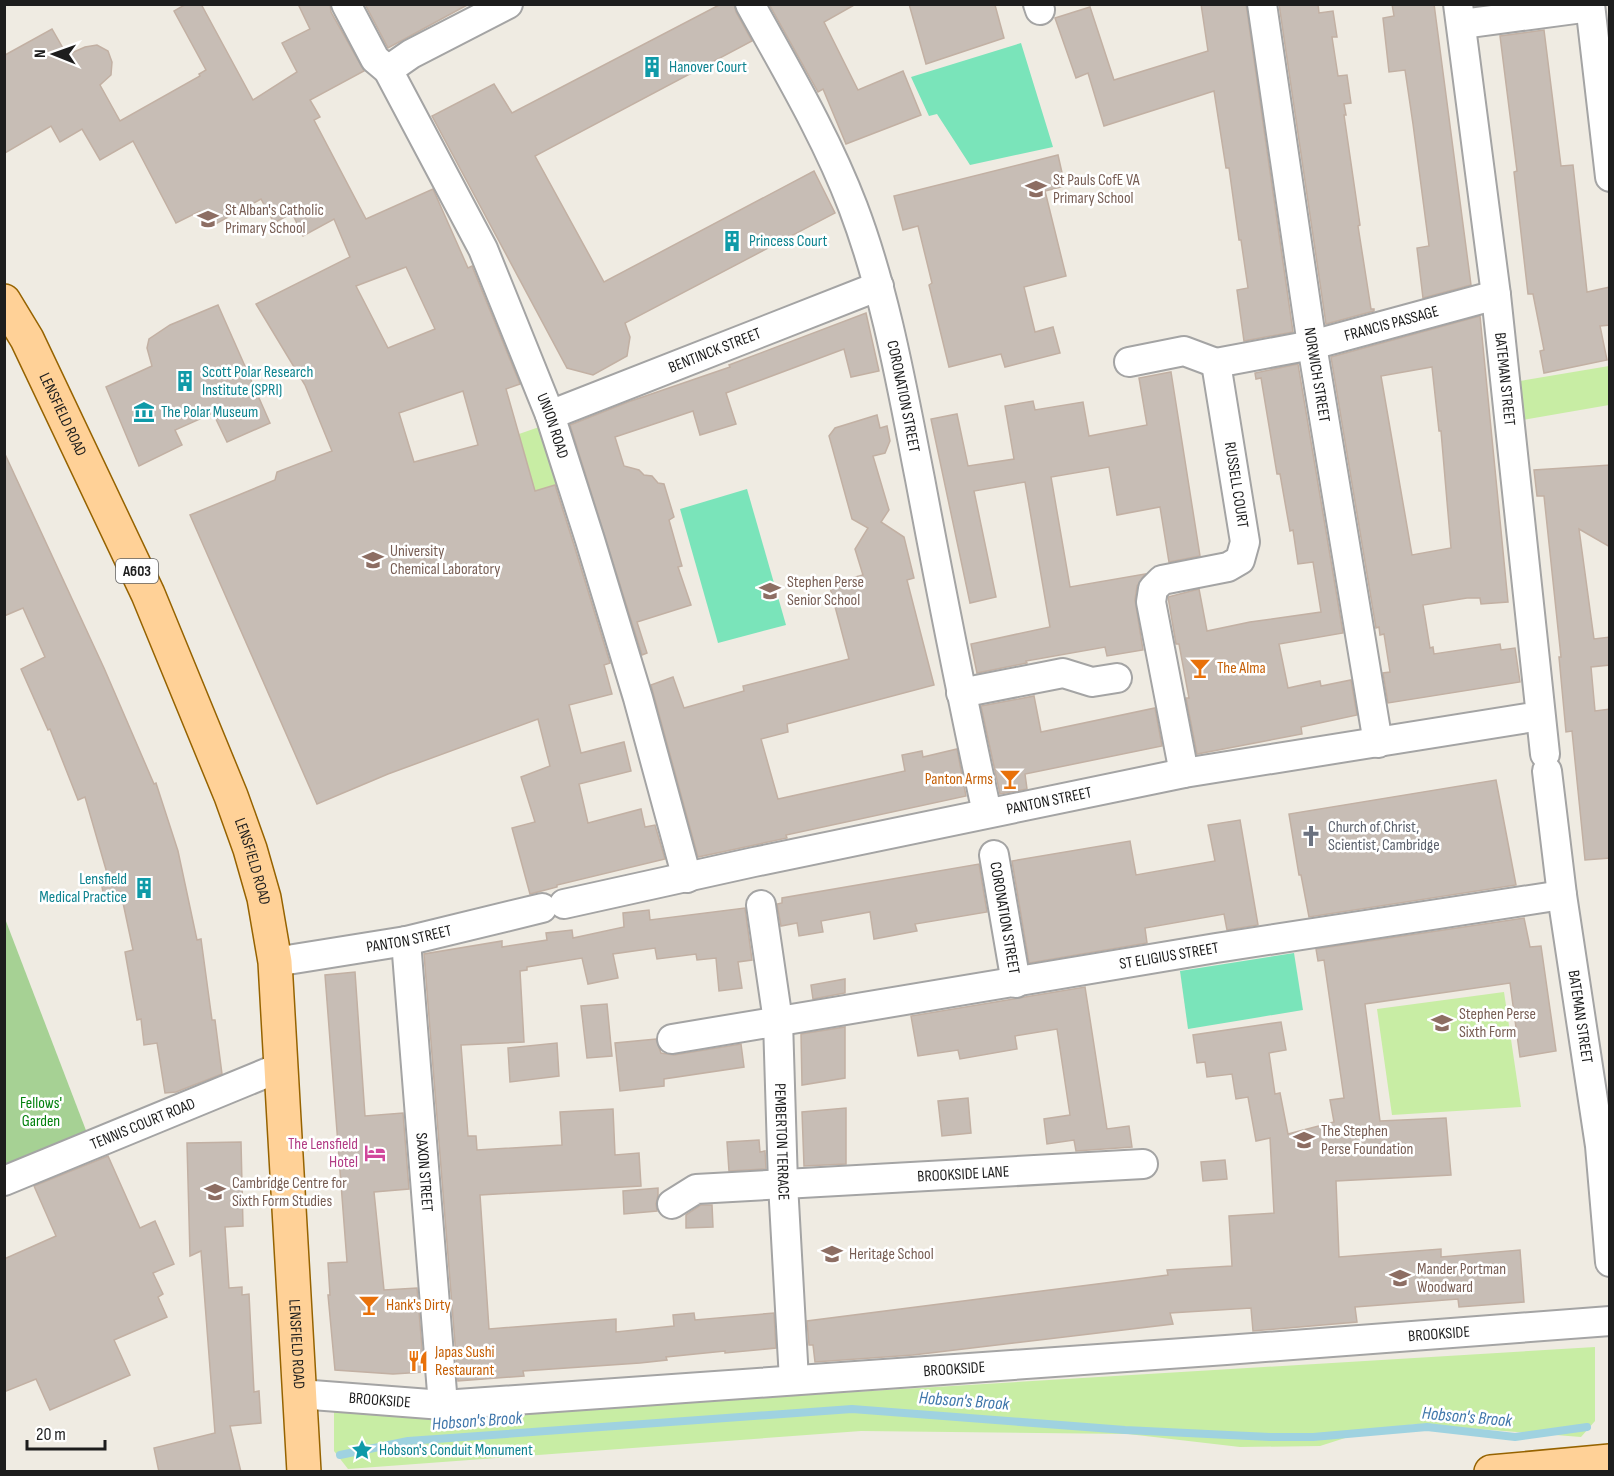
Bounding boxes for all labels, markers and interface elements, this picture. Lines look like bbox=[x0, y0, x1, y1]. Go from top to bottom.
north arrow bbox=[24, 24, 84, 84]
text: N bbox=[31, 49, 50, 58]
building icon: Hanover Court bbox=[640, 55, 664, 79]
place label: Hanover Court bbox=[669, 58, 747, 77]
place label: St Pauls CofE VA Primary School bbox=[1053, 171, 1140, 208]
school or university icon: St Pauls CofE VA Primary School bbox=[1024, 177, 1048, 201]
place label: St Alban's Catholic Primary School bbox=[225, 201, 324, 238]
school or university icon: St Alban's Catholic Primary School bbox=[196, 207, 220, 231]
building icon: Princess Court bbox=[720, 229, 744, 253]
place label: Princess Court bbox=[749, 232, 828, 251]
street label: FRANCIS PASSAGE bbox=[1342, 302, 1441, 345]
street label: BENTINCK STREET bbox=[666, 324, 764, 377]
street label: NORWICH STREET bbox=[1300, 326, 1334, 424]
street label: BATEMAN STREET bbox=[1491, 331, 1519, 427]
street label: CORONATION STREET bbox=[883, 339, 924, 454]
place label: Scott Polar Research Institute (SPRI) bbox=[202, 363, 313, 400]
building icon: Scott Polar Research Institute (SPRI) bbox=[173, 369, 197, 393]
street label: LENSFIELD ROAD bbox=[35, 370, 91, 459]
street label: UNION ROAD bbox=[533, 390, 573, 461]
museum icon: The Polar Museum bbox=[132, 400, 156, 424]
place label: The Polar Museum bbox=[161, 403, 258, 422]
street label: RUSSELL COURT bbox=[1220, 441, 1252, 530]
place label: University Chemical Laboratory bbox=[390, 542, 500, 579]
school or university icon: University Chemical Laboratory bbox=[361, 548, 385, 572]
road number: A603 bbox=[116, 559, 158, 583]
place label: Stephen Perse Senior School bbox=[787, 573, 864, 610]
school or university icon: Stephen Perse Senior School bbox=[758, 579, 782, 603]
bar icon: The Alma bbox=[1188, 656, 1212, 680]
place label: The Alma bbox=[1217, 659, 1266, 678]
bar icon: Panton Arms bbox=[998, 767, 1022, 791]
place label: Panton Arms bbox=[925, 770, 993, 789]
street label: PANTON STREET bbox=[1005, 783, 1094, 819]
street label: LENSFIELD ROAD bbox=[230, 815, 275, 906]
place label: Church of Christ, Scientist, Cambridge bbox=[1328, 818, 1440, 855]
church icon: Church of Christ, Scientist, Cambridge bbox=[1299, 824, 1323, 848]
street label: CORONATION STREET bbox=[986, 860, 1024, 976]
place label: Lensfield Medical Practice bbox=[39, 870, 127, 907]
building icon: Lensfield Medical Practice bbox=[132, 876, 156, 900]
street label: PANTON STREET bbox=[365, 921, 454, 957]
street label: ST ELIGIUS STREET bbox=[1118, 938, 1221, 974]
street label: BATEMAN STREET bbox=[1564, 969, 1597, 1065]
place label: Stephen Perse Sixth Form bbox=[1459, 1005, 1536, 1042]
school or university icon: Stephen Perse Sixth Form bbox=[1430, 1011, 1454, 1035]
street label: PEMBERTON TERRACE bbox=[770, 1083, 793, 1201]
park label: Fellows' Garden bbox=[20, 1094, 62, 1131]
street label: TENNIS COURT ROAD bbox=[87, 1094, 198, 1154]
place label: The Stephen Perse Foundation bbox=[1321, 1122, 1413, 1159]
school or university icon: The Stephen Perse Foundation bbox=[1292, 1128, 1316, 1152]
street label: SAXON STREET bbox=[412, 1132, 437, 1213]
place label: The Lensfield Hotel bbox=[288, 1135, 358, 1172]
hotel icon: The Lensfield Hotel bbox=[363, 1141, 387, 1165]
street label: BROOKSIDE LANE bbox=[917, 1162, 1010, 1186]
place label: Cambridge Centre for Sixth Form Studies bbox=[232, 1174, 347, 1211]
school or university icon: Cambridge Centre for Sixth Form Studies bbox=[203, 1180, 227, 1204]
school or university icon: Heritage School bbox=[820, 1242, 844, 1266]
place label: Heritage School bbox=[849, 1245, 934, 1264]
place label: Mander Portman Woodward bbox=[1417, 1260, 1506, 1297]
school or university icon: Mander Portman Woodward bbox=[1388, 1266, 1412, 1290]
bar icon: Hank's Dirty bbox=[357, 1293, 381, 1317]
place label: Hank's Dirty bbox=[386, 1296, 451, 1315]
street label: LENSFIELD ROAD bbox=[285, 1299, 309, 1390]
street label: BROOKSIDE bbox=[1407, 1322, 1471, 1346]
place label: Japas Sushi Restaurant bbox=[434, 1343, 495, 1380]
restaurant icon: Japas Sushi Restaurant bbox=[406, 1349, 430, 1373]
street label: BROOKSIDE bbox=[923, 1357, 986, 1381]
water label: Hobson's Brook bbox=[918, 1387, 1011, 1415]
street label: BROOKSIDE bbox=[348, 1388, 411, 1412]
water label: Hobson's Brook bbox=[1421, 1403, 1514, 1432]
water label: Hobson's Brook bbox=[431, 1407, 524, 1435]
scale bar bbox=[27, 1413, 105, 1451]
text: 20 m bbox=[36, 1424, 66, 1445]
place icon: Hobson's Conduit Monument bbox=[350, 1438, 374, 1462]
place label: Hobson's Conduit Monument bbox=[379, 1441, 533, 1460]

